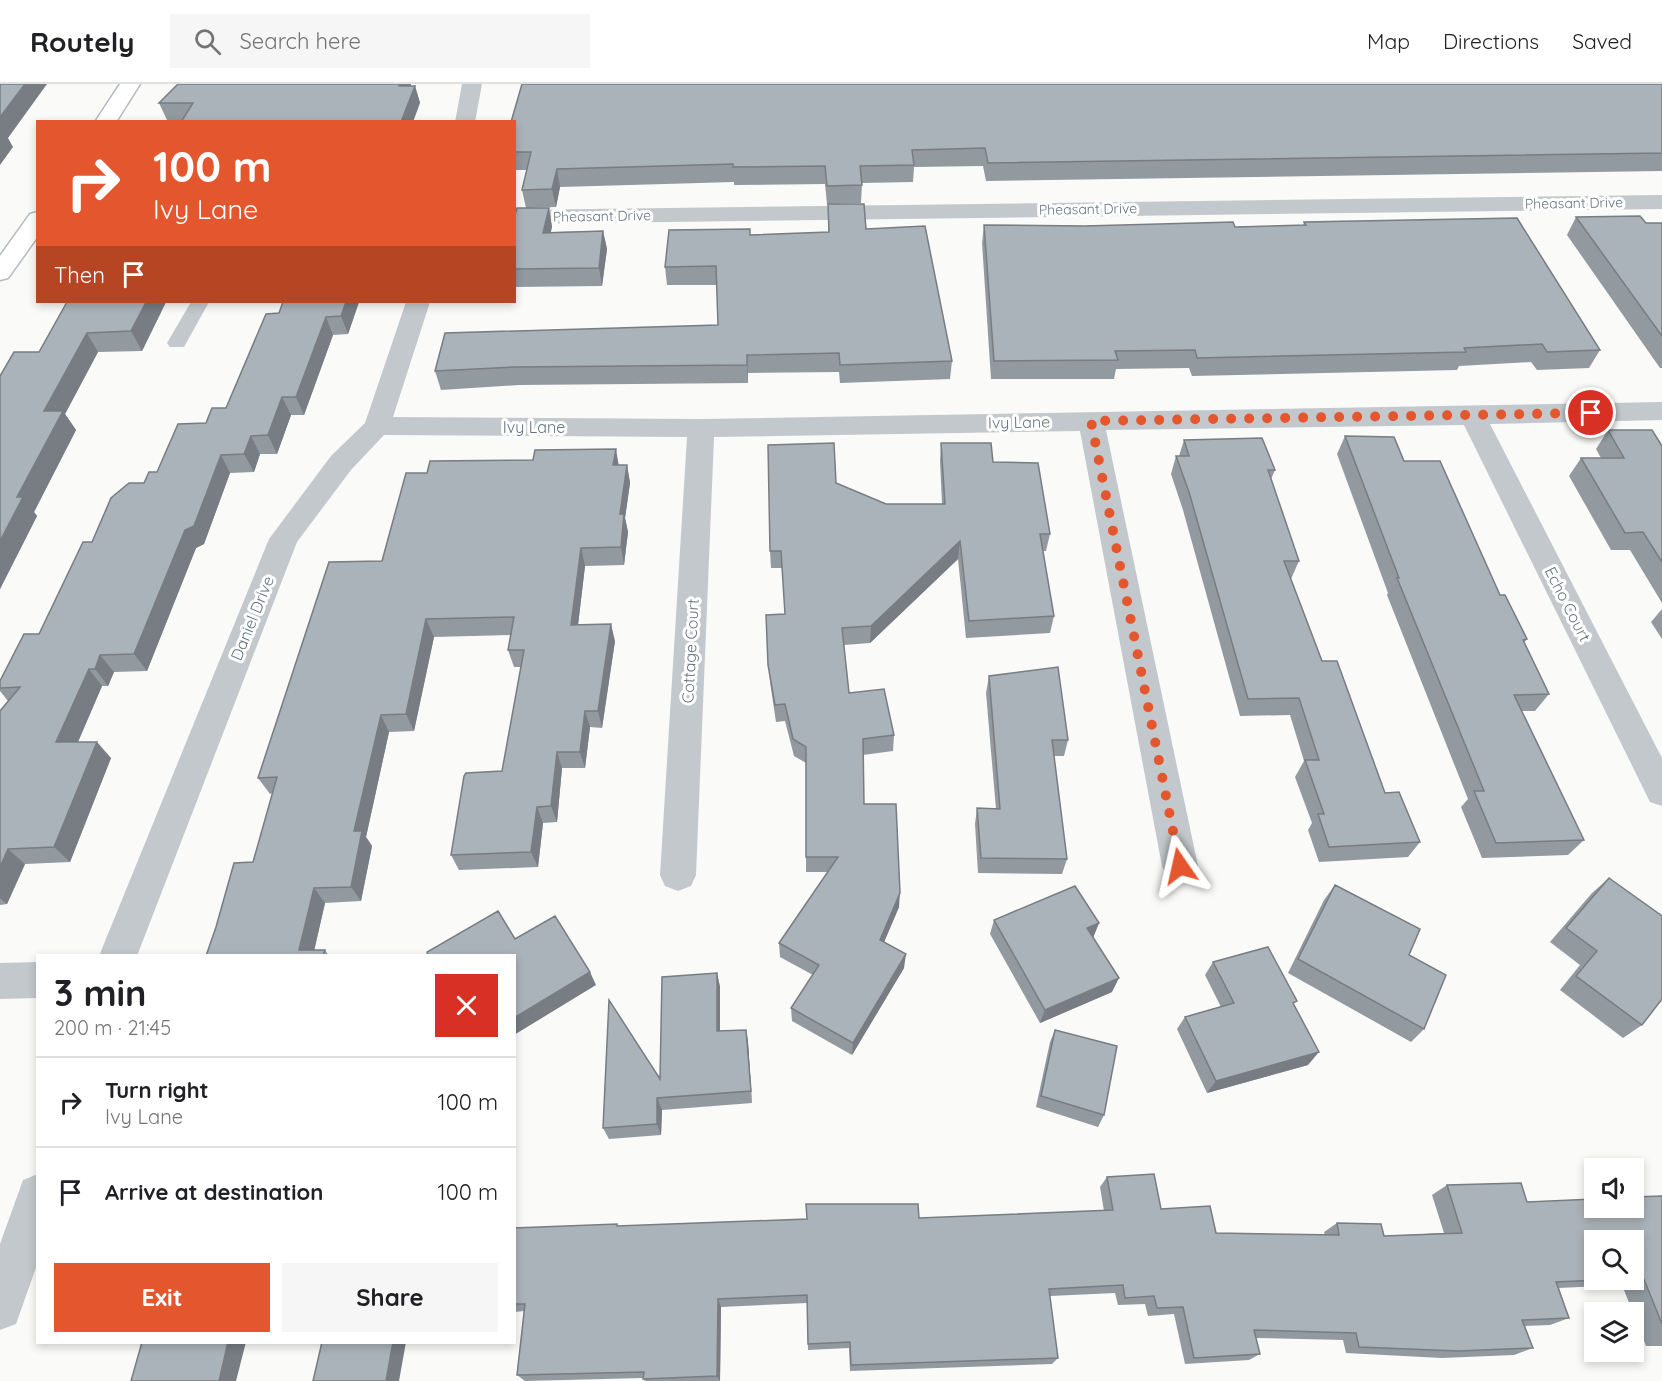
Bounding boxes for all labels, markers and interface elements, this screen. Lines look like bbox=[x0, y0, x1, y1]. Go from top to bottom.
search box bbox=[170, 14, 590, 68]
text: Routely bbox=[30, 24, 134, 59]
icon: search bbox=[191, 25, 224, 58]
text: Search here bbox=[239, 27, 361, 55]
text: Map bbox=[1367, 28, 1410, 54]
text: Directions bbox=[1443, 28, 1539, 54]
text: Saved bbox=[1572, 28, 1632, 54]
text: 100 m bbox=[153, 140, 271, 193]
icon: right bbox=[54, 144, 132, 222]
text: Ivy Lane bbox=[153, 192, 258, 226]
street label: Pheasant Drive bbox=[1525, 193, 1623, 213]
street label: Pheasant Drive bbox=[1039, 199, 1137, 219]
street label: Pheasant Drive bbox=[553, 206, 651, 226]
icon: arrive bbox=[117, 258, 150, 291]
text: Then bbox=[54, 261, 105, 289]
pin bbox=[1565, 387, 1616, 438]
icon: arrive bbox=[1574, 396, 1607, 429]
street label: Ivy Lane bbox=[988, 411, 1050, 433]
street label: Ivy Lane bbox=[503, 417, 565, 437]
street label: Echo Court bbox=[1541, 563, 1595, 645]
street label: Daniel Drive bbox=[226, 573, 278, 663]
street label: Cottage Court bbox=[677, 598, 703, 704]
position arrow bbox=[1148, 834, 1212, 898]
text: 3 min bbox=[54, 970, 147, 1015]
button: close bbox=[435, 974, 498, 1037]
text: 200 m · 21:45 bbox=[54, 1015, 171, 1040]
text: Turn right bbox=[105, 1076, 209, 1104]
icon: right bbox=[54, 1086, 87, 1119]
text: 100 m bbox=[438, 1088, 498, 1116]
text: Ivy Lane bbox=[105, 1104, 183, 1129]
map controls bbox=[1584, 1158, 1644, 1362]
button: sound bbox=[1584, 1158, 1644, 1218]
icon: arrive bbox=[54, 1176, 87, 1209]
text: Arrive at destination bbox=[105, 1178, 323, 1206]
text: 100 m bbox=[438, 1178, 498, 1206]
button: search bbox=[1584, 1230, 1644, 1290]
button: Exit bbox=[54, 1263, 270, 1332]
button: Share bbox=[282, 1263, 498, 1332]
button: layers bbox=[1584, 1302, 1644, 1362]

